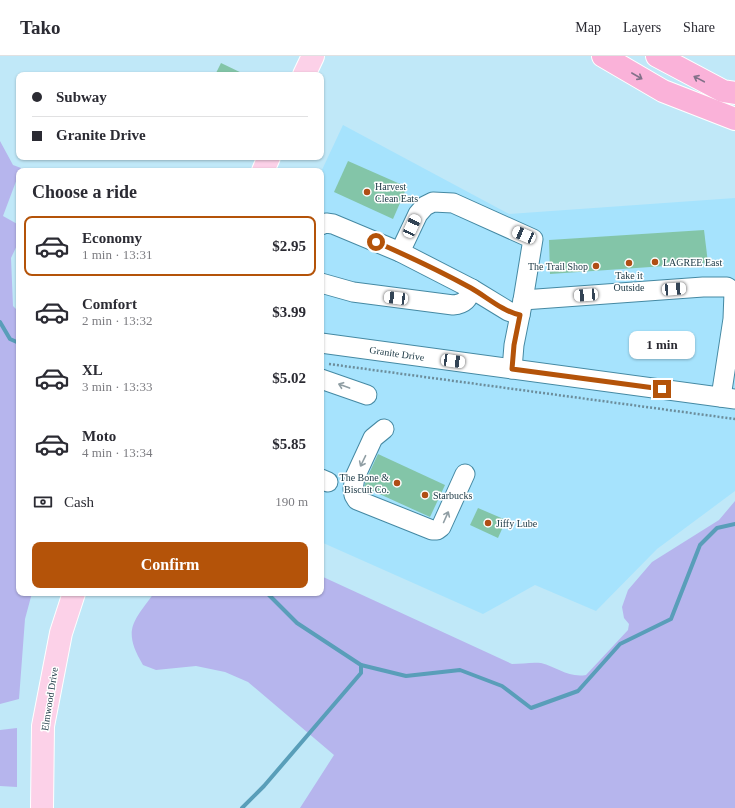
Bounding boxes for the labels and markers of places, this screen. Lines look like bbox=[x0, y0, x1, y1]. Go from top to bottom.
place label: Harvest Clean Eats bbox=[375, 181, 418, 204]
marker: Harvest Clean Eats bbox=[362, 187, 372, 197]
marker: LAGREE East bbox=[650, 257, 660, 267]
place label: LAGREE East bbox=[663, 257, 722, 268]
marker: Take it Outside bbox=[624, 258, 634, 268]
place label: The Trail Shop bbox=[528, 261, 588, 272]
marker: The Trail Shop bbox=[591, 261, 601, 271]
place label: Take it Outside bbox=[613, 270, 645, 293]
place label: The Bone & Biscuit Co. bbox=[340, 472, 389, 495]
marker: The Bone & Biscuit Co. bbox=[392, 478, 402, 488]
marker: Starbucks bbox=[420, 490, 430, 500]
place label: Starbucks bbox=[433, 490, 473, 501]
marker: Jiffy Lube bbox=[483, 518, 493, 528]
place label: Jiffy Lube bbox=[496, 518, 538, 529]

